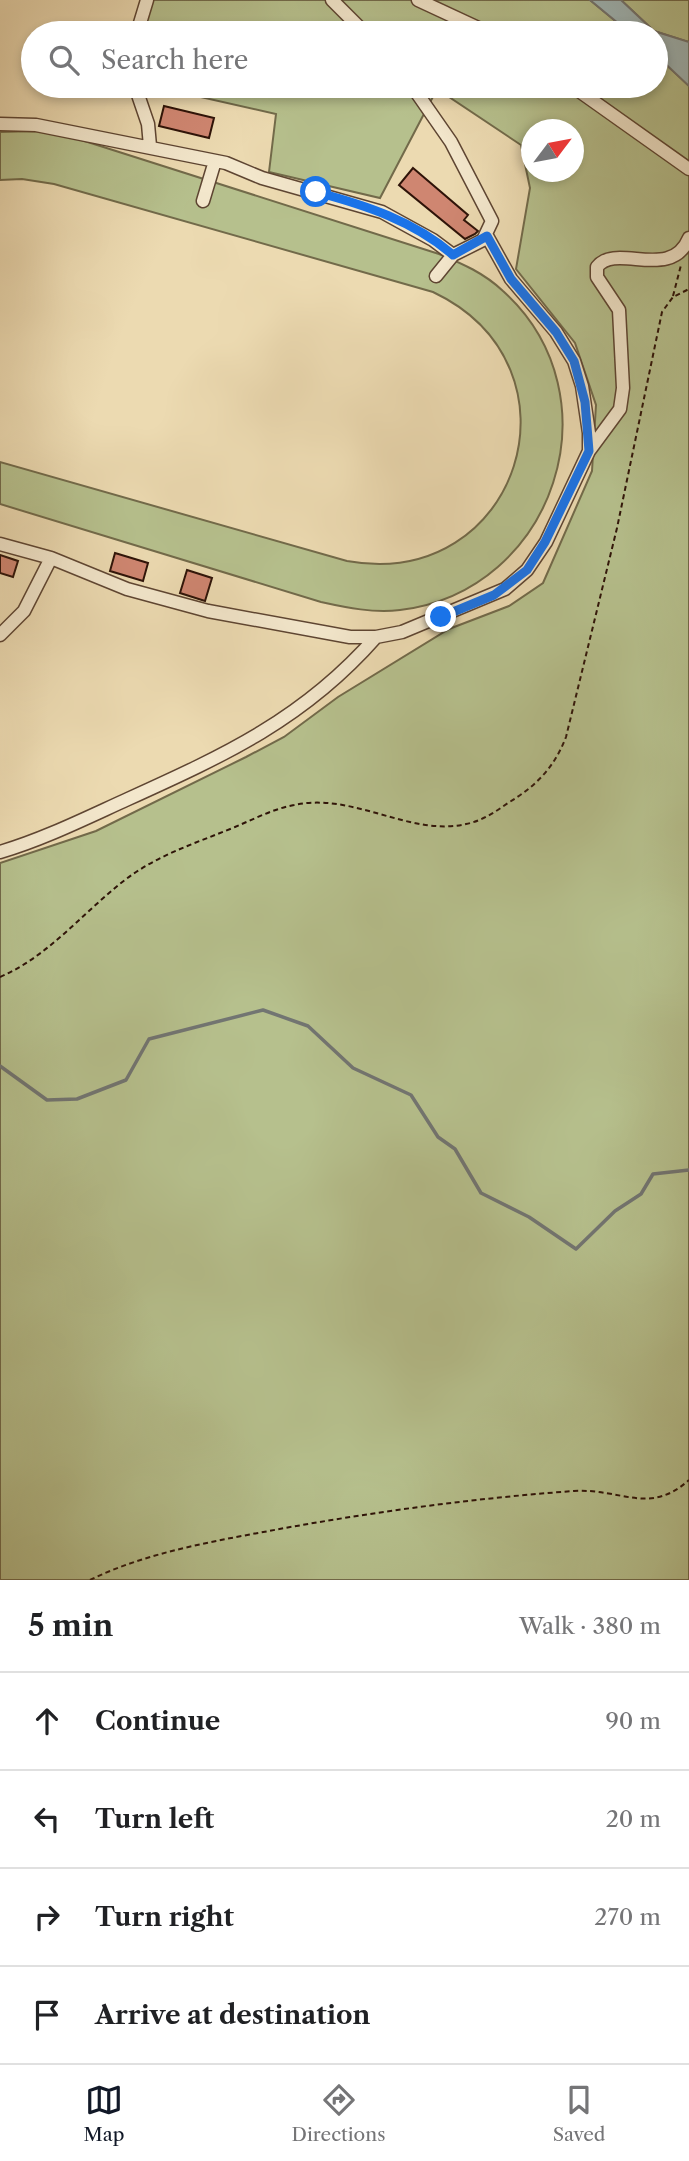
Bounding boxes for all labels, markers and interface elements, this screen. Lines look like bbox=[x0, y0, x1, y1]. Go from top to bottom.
search box bbox=[21, 21, 668, 98]
icon: search bbox=[45, 41, 83, 79]
text: Search here bbox=[101, 44, 248, 76]
north arrow bbox=[521, 119, 584, 182]
route start bbox=[300, 176, 331, 207]
route end bbox=[425, 601, 456, 632]
text: 5 min bbox=[28, 1607, 113, 1644]
text: Walk · 380 m bbox=[519, 1612, 661, 1640]
icon: ahead bbox=[28, 1702, 66, 1740]
text: Continue bbox=[95, 1705, 220, 1737]
text: 90 m bbox=[605, 1707, 661, 1735]
icon: left bbox=[28, 1800, 66, 1838]
text: Turn left bbox=[95, 1803, 214, 1835]
text: 20 m bbox=[606, 1805, 661, 1833]
icon: right bbox=[28, 1898, 66, 1936]
text: Turn right bbox=[95, 1901, 234, 1933]
text: 270 m bbox=[594, 1903, 661, 1931]
icon: arrive bbox=[28, 1996, 66, 2034]
text: Arrive at destination bbox=[95, 1999, 370, 2031]
tab: Map bbox=[84, 2081, 124, 2146]
tab: Directions bbox=[292, 2081, 385, 2146]
tab: Saved bbox=[553, 2081, 605, 2146]

